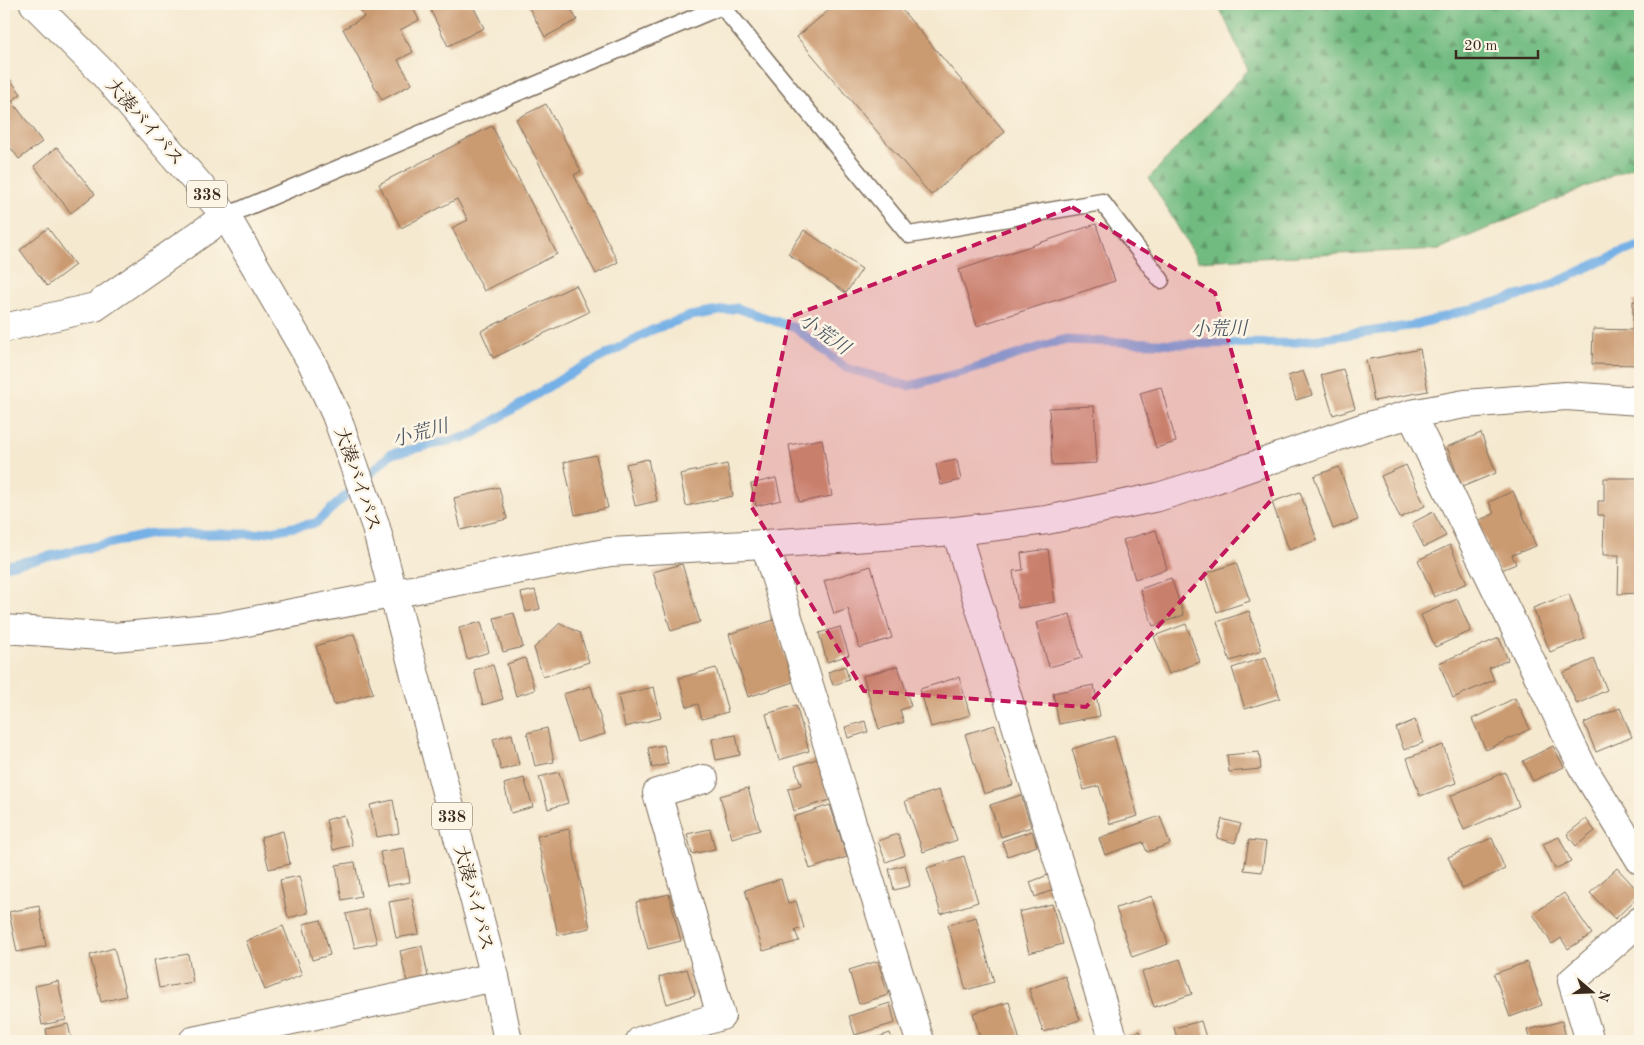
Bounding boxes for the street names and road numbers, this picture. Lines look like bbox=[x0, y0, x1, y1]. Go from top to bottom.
street label: 大湊バイパス bbox=[102, 75, 188, 169]
road number: 338 bbox=[187, 180, 227, 208]
street label: 大湊バイパス bbox=[331, 425, 385, 533]
road number: 338 bbox=[432, 802, 472, 829]
street label: 大湊バイパス bbox=[450, 843, 498, 953]

